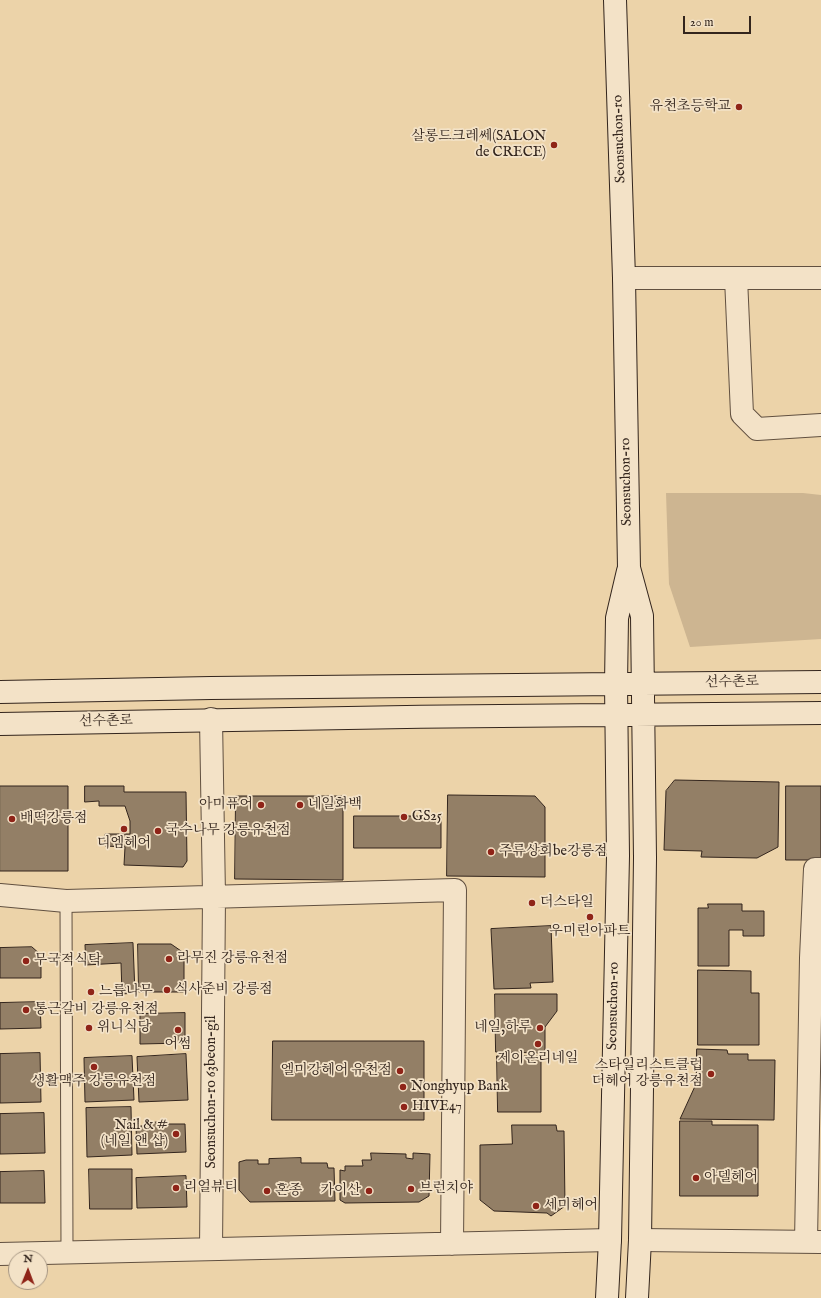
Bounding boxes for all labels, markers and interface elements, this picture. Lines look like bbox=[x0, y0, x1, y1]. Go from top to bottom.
scale bar bbox=[685, 8, 753, 34]
text: 20 m bbox=[690, 15, 713, 30]
street label: Seonsuchon-ro bbox=[610, 95, 630, 183]
place label: 유천초등학교 bbox=[650, 99, 731, 115]
marker: 유천초등학교 bbox=[734, 102, 744, 112]
place label: 살롱드크레쎄(SALON de CRECE) bbox=[411, 129, 546, 162]
marker: 살롱드크레쎄(SALON de CRECE) bbox=[549, 140, 559, 150]
street label: Seonsuchon-ro bbox=[618, 438, 636, 526]
street label: 선수촌로 bbox=[705, 674, 759, 692]
street label: 선수촌로 bbox=[79, 713, 133, 731]
place label: 아미퓨어 bbox=[199, 797, 253, 813]
place label: 네일화백 bbox=[308, 797, 362, 813]
marker: 아미퓨어 bbox=[256, 800, 266, 810]
marker: 네일화백 bbox=[295, 800, 305, 810]
place label: GS25 bbox=[412, 809, 442, 825]
place label: 배떡강릉점 bbox=[20, 811, 88, 827]
marker: GS25 bbox=[399, 812, 409, 822]
marker: 배떡강릉점 bbox=[7, 814, 17, 824]
place label: 국수나무 강릉유천점 bbox=[166, 823, 291, 839]
marker: 디엠헤어 bbox=[119, 824, 129, 834]
marker: 국수나무 강릉유천점 bbox=[153, 826, 163, 836]
place label: 디엠헤어 bbox=[97, 836, 151, 852]
place label: 주류상회be강릉점 bbox=[499, 844, 608, 860]
marker: 주류상회be강릉점 bbox=[486, 847, 496, 857]
place label: 더스타일 bbox=[540, 895, 594, 911]
marker: 더스타일 bbox=[527, 898, 537, 908]
marker: 우미린아파트 bbox=[585, 912, 595, 922]
place label: 우미린아파트 bbox=[549, 924, 631, 940]
place label: 라무진 강릉유천점 bbox=[177, 951, 288, 967]
place label: 무국적식탁 bbox=[34, 953, 102, 969]
marker: 라무진 강릉유천점 bbox=[164, 954, 174, 964]
marker: 무국적식탁 bbox=[21, 956, 31, 966]
street label: Seonsuchon-ro bbox=[605, 962, 623, 1050]
place label: 식사준비 강릉점 bbox=[175, 982, 273, 998]
place label: 느릅나무 bbox=[99, 984, 153, 1000]
marker: 식사준비 강릉점 bbox=[162, 985, 172, 995]
marker: 느릅나무 bbox=[86, 987, 96, 997]
place label: 통근갈비 강릉유천점 bbox=[34, 1002, 159, 1018]
marker: 통근갈비 강릉유천점 bbox=[21, 1005, 31, 1015]
street label: Seonsuchon-ro 63beon-gil bbox=[204, 1015, 220, 1169]
place label: 위니식당 bbox=[97, 1020, 151, 1036]
place label: 네일,하루 bbox=[474, 1020, 532, 1036]
marker: 위니식당 bbox=[84, 1023, 94, 1033]
marker: 네일,하루 bbox=[535, 1023, 545, 1033]
marker: 어썸 bbox=[173, 1025, 183, 1035]
place label: 어썸 bbox=[164, 1037, 192, 1053]
marker: 제이온리네일 bbox=[533, 1039, 543, 1049]
place label: 제이온리네일 bbox=[497, 1051, 579, 1067]
place label: 스타일리스트클럽 더헤어 강릉유천점 bbox=[592, 1058, 703, 1090]
marker: 생활맥주 강릉유천점 bbox=[89, 1062, 99, 1072]
place label: 엘미강헤어 유천점 bbox=[281, 1063, 392, 1079]
marker: 엘미강헤어 유천점 bbox=[395, 1066, 405, 1076]
marker: 스타일리스트클럽 더헤어 강릉유천점 bbox=[706, 1069, 716, 1079]
place label: 생활맥주 강릉유천점 bbox=[32, 1074, 156, 1090]
place label: Nonghyup Bank bbox=[411, 1079, 508, 1095]
marker: Nonghyup Bank bbox=[398, 1082, 408, 1092]
place label: HIVE47 bbox=[412, 1099, 462, 1115]
marker: HIVE47 bbox=[399, 1102, 409, 1112]
place label: Nail & # (네일 앤 샵) bbox=[101, 1118, 168, 1150]
marker: Nail & # (네일 앤 샵) bbox=[171, 1129, 181, 1139]
place label: 아델헤어 bbox=[704, 1170, 758, 1186]
marker: 아델헤어 bbox=[691, 1173, 701, 1183]
place label: 리얼뷰티 bbox=[184, 1180, 238, 1196]
place label: 브런치야 bbox=[419, 1181, 473, 1197]
marker: 리얼뷰티 bbox=[171, 1183, 181, 1193]
place label: 혼종 bbox=[275, 1183, 302, 1199]
place label: 카이산 bbox=[320, 1183, 361, 1199]
marker: 브런치야 bbox=[406, 1184, 416, 1194]
marker: 혼종 bbox=[262, 1186, 272, 1196]
marker: 카이산 bbox=[364, 1186, 374, 1196]
place label: 세미헤어 bbox=[544, 1198, 598, 1214]
marker: 세미헤어 bbox=[531, 1201, 541, 1211]
north arrow bbox=[8, 1250, 48, 1290]
text: N bbox=[23, 1252, 33, 1266]

